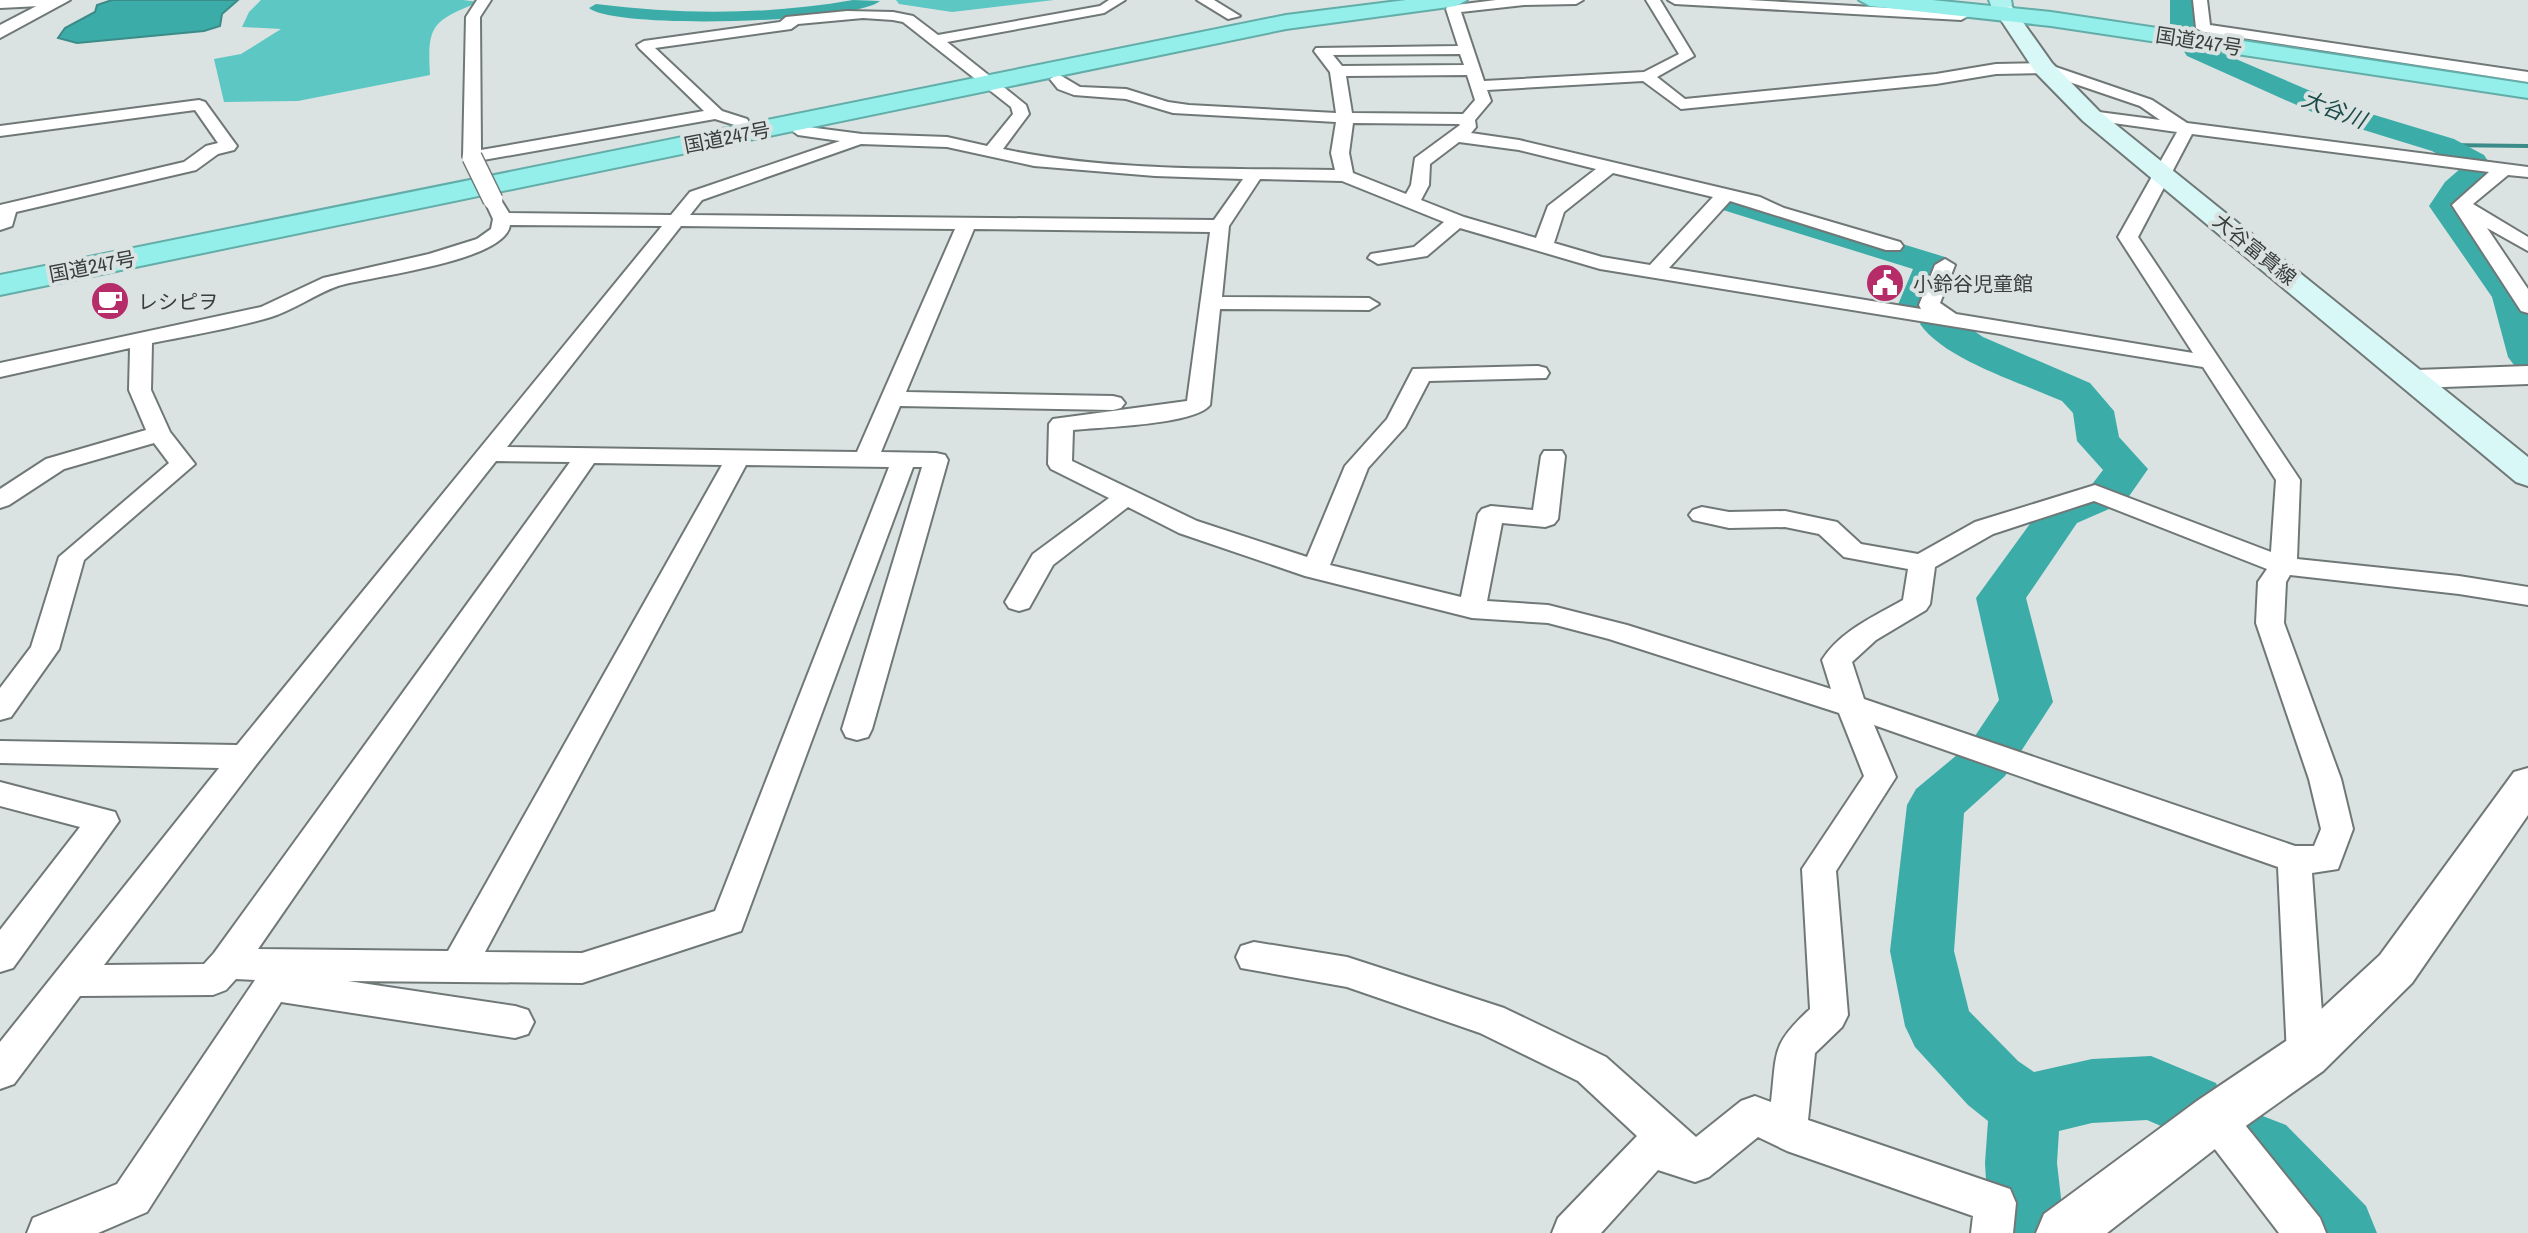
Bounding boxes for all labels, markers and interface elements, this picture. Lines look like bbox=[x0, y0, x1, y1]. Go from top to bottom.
street label: 国道247号 bbox=[2154, 21, 2244, 61]
water label: 大谷川 bbox=[2298, 83, 2372, 136]
street label: 国道247号 bbox=[682, 115, 772, 159]
street label: 大谷富貴線 bbox=[2208, 207, 2302, 291]
street label: 国道247号 bbox=[47, 244, 137, 288]
public building icon: 小鈴谷児童館 bbox=[1864, 262, 1906, 304]
place label: 小鈴谷児童館 bbox=[1913, 270, 2033, 297]
cafe icon: レシピヲ bbox=[89, 280, 131, 322]
place label: レシピヲ bbox=[138, 288, 218, 315]

